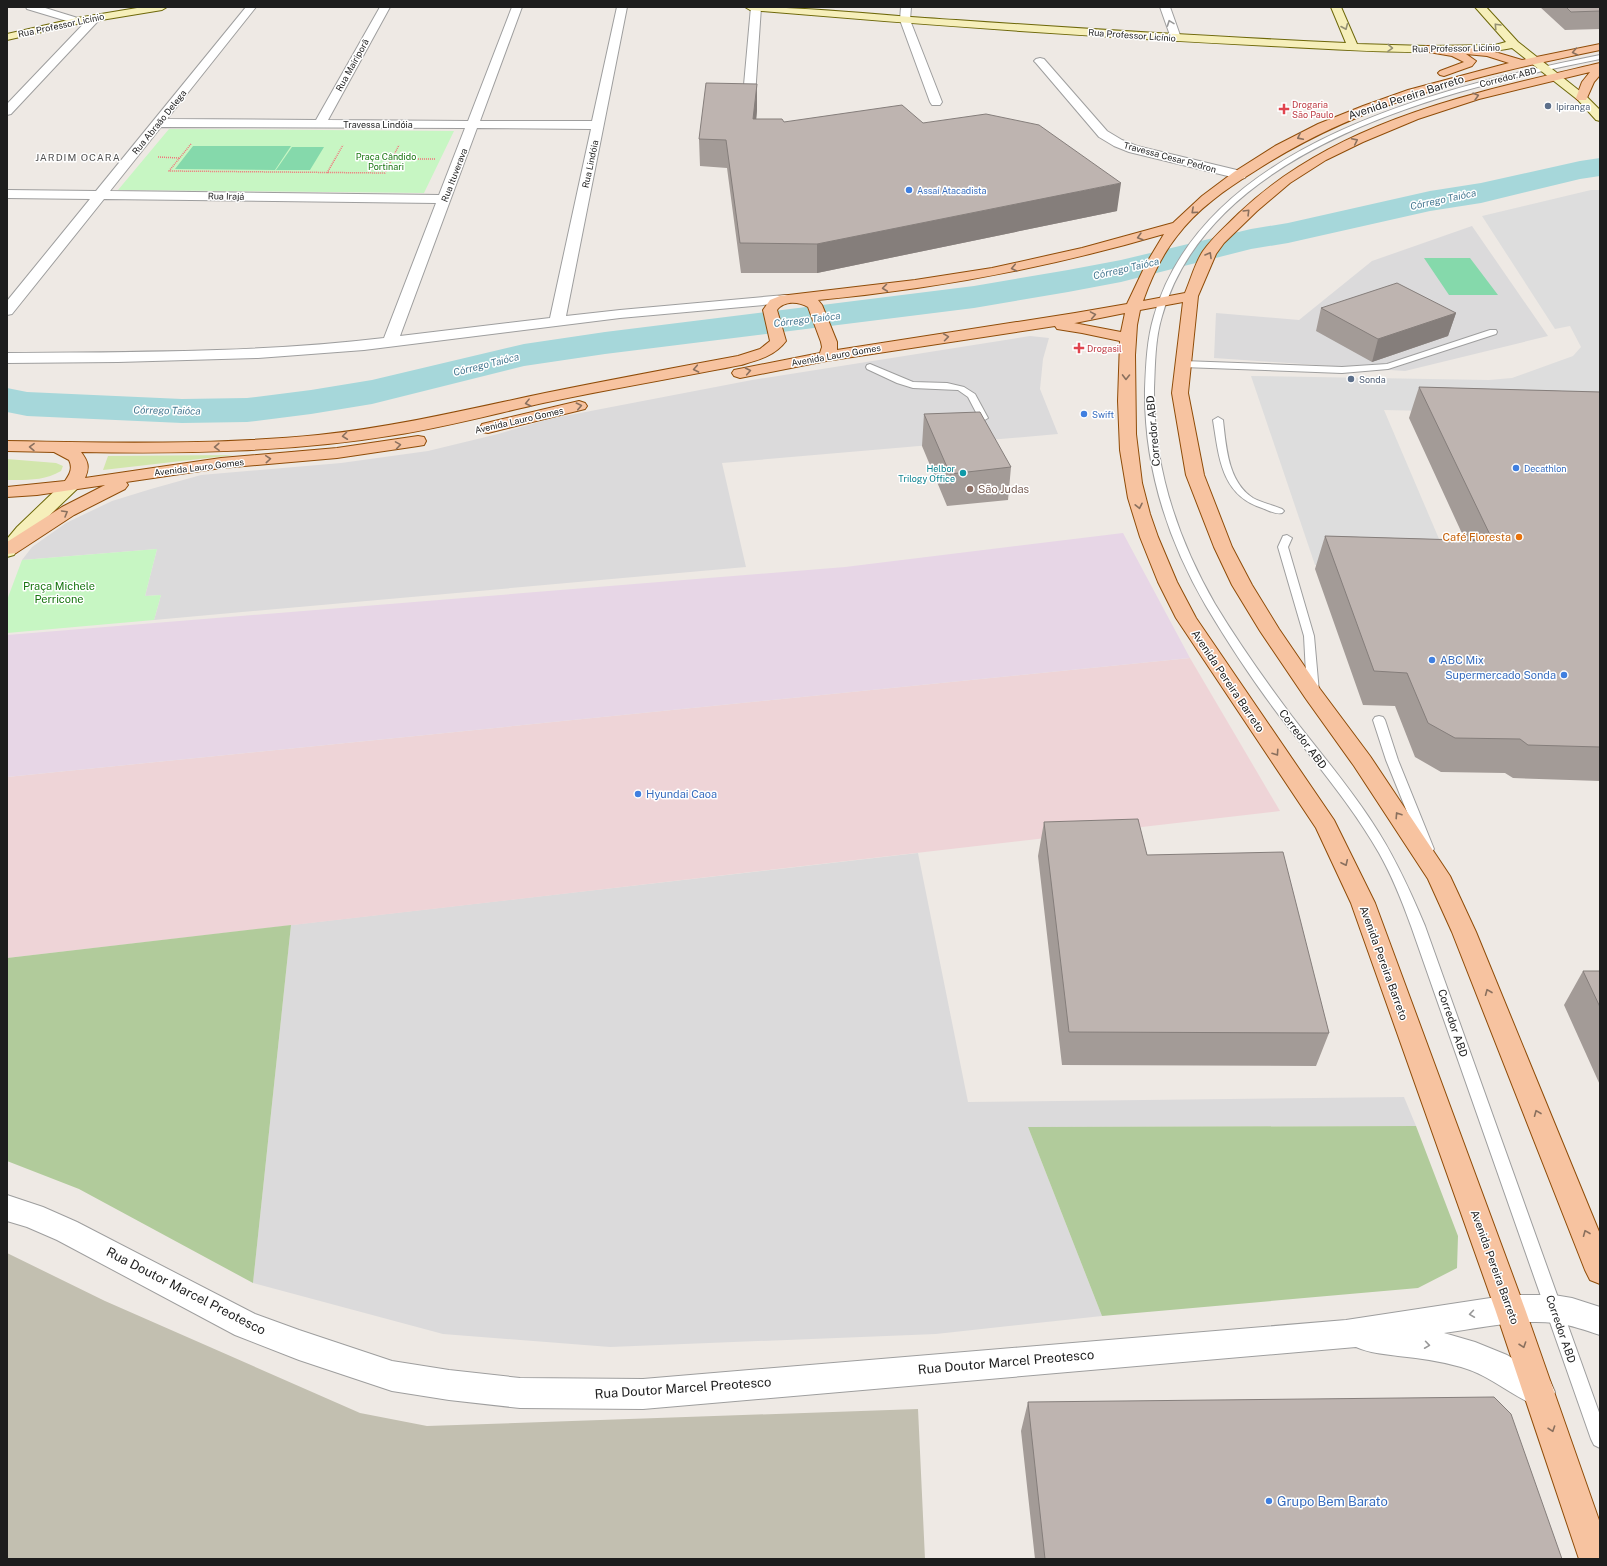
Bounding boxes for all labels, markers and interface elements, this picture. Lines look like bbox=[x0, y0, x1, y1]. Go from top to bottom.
street label: Rua Professor Licínio bbox=[17, 10, 105, 40]
one-way arrow bbox=[1167, 19, 1175, 26]
one-way arrow bbox=[1340, 23, 1348, 30]
one-way arrow bbox=[1495, 23, 1502, 30]
street label: Rua Professor Licínio bbox=[1088, 26, 1176, 44]
street label: Rua Mairiporã bbox=[333, 37, 371, 93]
street label: Rua Professor Licínio bbox=[1412, 42, 1500, 54]
one-way arrow bbox=[1387, 44, 1393, 52]
one-way arrow bbox=[1572, 48, 1578, 56]
street label: Corredor ABD bbox=[1478, 65, 1538, 89]
street label: Avenida Pereira Barreto bbox=[1347, 73, 1465, 121]
street label: Rua Abraão Delega bbox=[130, 87, 188, 157]
one-way arrow bbox=[1473, 92, 1480, 101]
place label: Drogaria São Paulo bbox=[1292, 99, 1334, 120]
marker: Ipiranga bbox=[1543, 101, 1553, 111]
place label: Ipiranga bbox=[1556, 101, 1590, 112]
marker: Drogaria São Paulo bbox=[1279, 104, 1289, 114]
street label: Travessa Lindóia bbox=[343, 119, 413, 130]
one-way arrow bbox=[1297, 132, 1305, 140]
one-way arrow bbox=[1350, 138, 1358, 146]
street label: Rua Lindóia bbox=[580, 139, 600, 189]
street label: Travessa Cesar Pedron bbox=[1122, 139, 1218, 175]
street label: Rua Ituverava bbox=[439, 147, 469, 203]
district label: JARDIM OCARA bbox=[35, 151, 121, 163]
park label: Praça Cândido Portinari bbox=[356, 151, 416, 172]
marker: Assaí Atacadista bbox=[904, 185, 914, 195]
place label: Assaí Atacadista bbox=[917, 185, 986, 196]
water label: Córrego Taióca bbox=[1409, 186, 1477, 212]
street label: Rua Irajá bbox=[208, 190, 244, 202]
one-way arrow bbox=[1191, 207, 1199, 214]
one-way arrow bbox=[1242, 210, 1250, 217]
one-way arrow bbox=[1137, 232, 1144, 241]
one-way arrow bbox=[1204, 252, 1211, 259]
water label: Córrego Taióca bbox=[1092, 255, 1160, 281]
one-way arrow bbox=[1011, 263, 1017, 271]
one-way arrow bbox=[882, 283, 888, 292]
water label: Córrego Taióca bbox=[773, 309, 841, 329]
one-way arrow bbox=[1090, 311, 1096, 319]
one-way arrow bbox=[943, 333, 949, 342]
street label: Avenida Lauro Gomes bbox=[791, 342, 882, 368]
marker: Drogasil bbox=[1074, 343, 1084, 353]
place label: Drogasil bbox=[1087, 343, 1122, 354]
water label: Córrego Taióca bbox=[452, 350, 520, 378]
one-way arrow bbox=[693, 364, 699, 373]
one-way arrow bbox=[745, 368, 751, 376]
one-way arrow bbox=[1122, 374, 1131, 380]
marker: Sonda bbox=[1346, 374, 1356, 384]
place label: Sonda bbox=[1359, 374, 1386, 385]
street label: Corredor ABD bbox=[1144, 395, 1162, 467]
one-way arrow bbox=[524, 398, 531, 406]
water label: Córrego Taióca bbox=[133, 403, 201, 417]
one-way arrow bbox=[576, 403, 583, 411]
street label: Avenida Lauro Gomes bbox=[474, 404, 565, 436]
marker: Swift bbox=[1079, 409, 1089, 419]
place label: Swift bbox=[1092, 409, 1115, 420]
one-way arrow bbox=[342, 431, 348, 440]
one-way arrow bbox=[394, 441, 401, 449]
one-way arrow bbox=[214, 442, 220, 451]
one-way arrow bbox=[29, 443, 35, 451]
one-way arrow bbox=[265, 455, 271, 464]
street label: Avenida Lauro Gomes bbox=[153, 456, 245, 478]
place label: Helbor Trilogy Office bbox=[898, 463, 955, 484]
marker: Decathlon bbox=[1511, 463, 1521, 473]
place label: Decathlon bbox=[1524, 463, 1566, 474]
marker: Helbor Trilogy Office bbox=[958, 468, 968, 478]
place label: São Judas bbox=[978, 483, 1029, 495]
marker: São Judas bbox=[965, 484, 975, 494]
one-way arrow bbox=[1135, 503, 1143, 509]
one-way arrow bbox=[61, 510, 68, 517]
place label: Café Floresta bbox=[1442, 531, 1511, 543]
marker: Café Floresta bbox=[1514, 532, 1524, 542]
park label: Praça Michele Perricone bbox=[23, 580, 95, 605]
street label: Avenida Pereira Barreto bbox=[1189, 628, 1267, 734]
place label: ABC Mix bbox=[1440, 654, 1484, 666]
marker: ABC Mix bbox=[1427, 655, 1437, 665]
place label: Supermercado Sonda bbox=[1445, 669, 1556, 681]
marker: Supermercado Sonda bbox=[1559, 670, 1569, 680]
street label: Corredor ABD bbox=[1277, 707, 1329, 771]
one-way arrow bbox=[1272, 748, 1279, 755]
place label: Hyundai Caoa bbox=[646, 788, 717, 800]
marker: Hyundai Caoa bbox=[633, 789, 643, 799]
one-way arrow bbox=[1395, 812, 1402, 819]
one-way arrow bbox=[1340, 859, 1348, 866]
street label: Avenida Pereira Barreto bbox=[1358, 904, 1410, 1022]
street label: Corredor ABD bbox=[1436, 987, 1470, 1059]
one-way arrow bbox=[1485, 989, 1493, 996]
one-way arrow bbox=[1534, 1109, 1542, 1117]
street label: Avenida Pereira Barreto bbox=[1469, 1208, 1521, 1326]
one-way arrow bbox=[1582, 1230, 1590, 1237]
street label: Rua Doutor Marcel Preotesco bbox=[104, 1244, 268, 1338]
street label: Corredor ABD bbox=[1544, 1293, 1578, 1365]
one-way arrow bbox=[1469, 1309, 1475, 1318]
one-way arrow bbox=[1423, 1341, 1430, 1350]
one-way arrow bbox=[1519, 1342, 1527, 1349]
street label: Rua Doutor Marcel Preotesco bbox=[917, 1347, 1095, 1377]
street label: Rua Doutor Marcel Preotesco bbox=[594, 1374, 772, 1402]
one-way arrow bbox=[1547, 1425, 1556, 1432]
place label: Grupo Bem Barato bbox=[1277, 1494, 1388, 1509]
marker: Grupo Bem Barato bbox=[1264, 1496, 1274, 1506]

